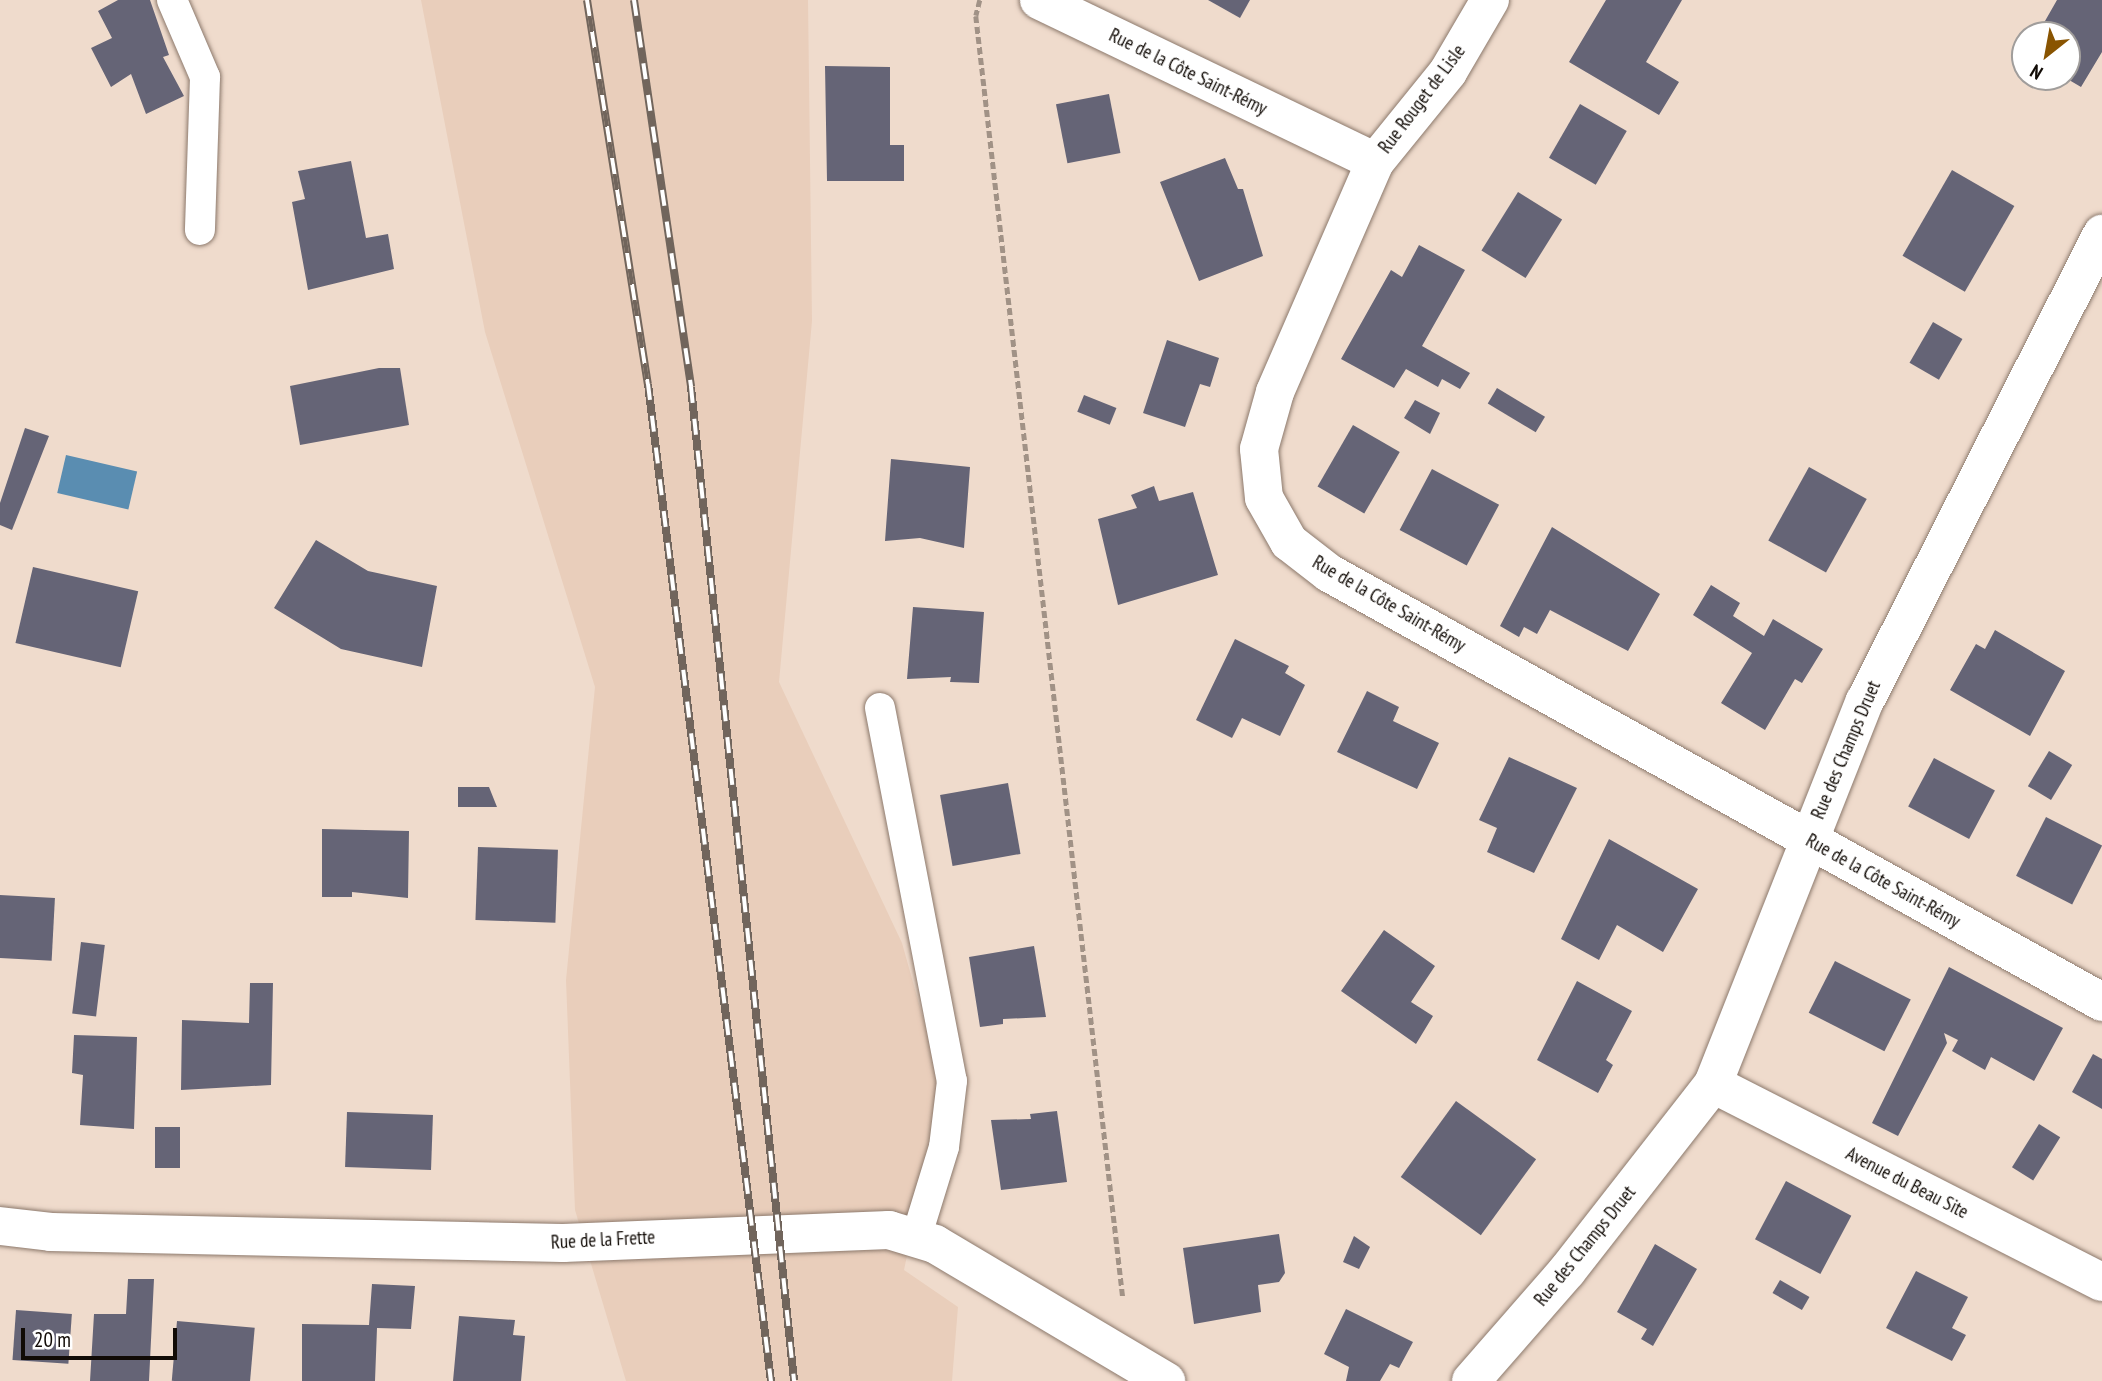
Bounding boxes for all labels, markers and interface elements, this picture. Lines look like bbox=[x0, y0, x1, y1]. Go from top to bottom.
north arrow bbox=[2011, 21, 2081, 91]
street label: Rue de la Côte Saint-Rémy bbox=[1105, 24, 1271, 120]
street label: Rue Rouget de Lisle bbox=[1374, 40, 1470, 158]
text: N bbox=[2026, 59, 2047, 85]
street label: Rue de la Côte Saint-Rémy bbox=[1308, 551, 1470, 657]
street label: Rue des Champs Druet bbox=[1807, 677, 1885, 823]
street label: Rue de la Côte Saint-Rémy bbox=[1802, 829, 1964, 933]
street label: Avenue du Beau Site bbox=[1842, 1142, 1972, 1224]
street label: Rue des Champs Druet bbox=[1530, 1181, 1640, 1311]
street label: Rue de la Frette bbox=[550, 1226, 656, 1254]
scale bar bbox=[24, 1314, 180, 1358]
text: 20 m bbox=[34, 1326, 71, 1353]

